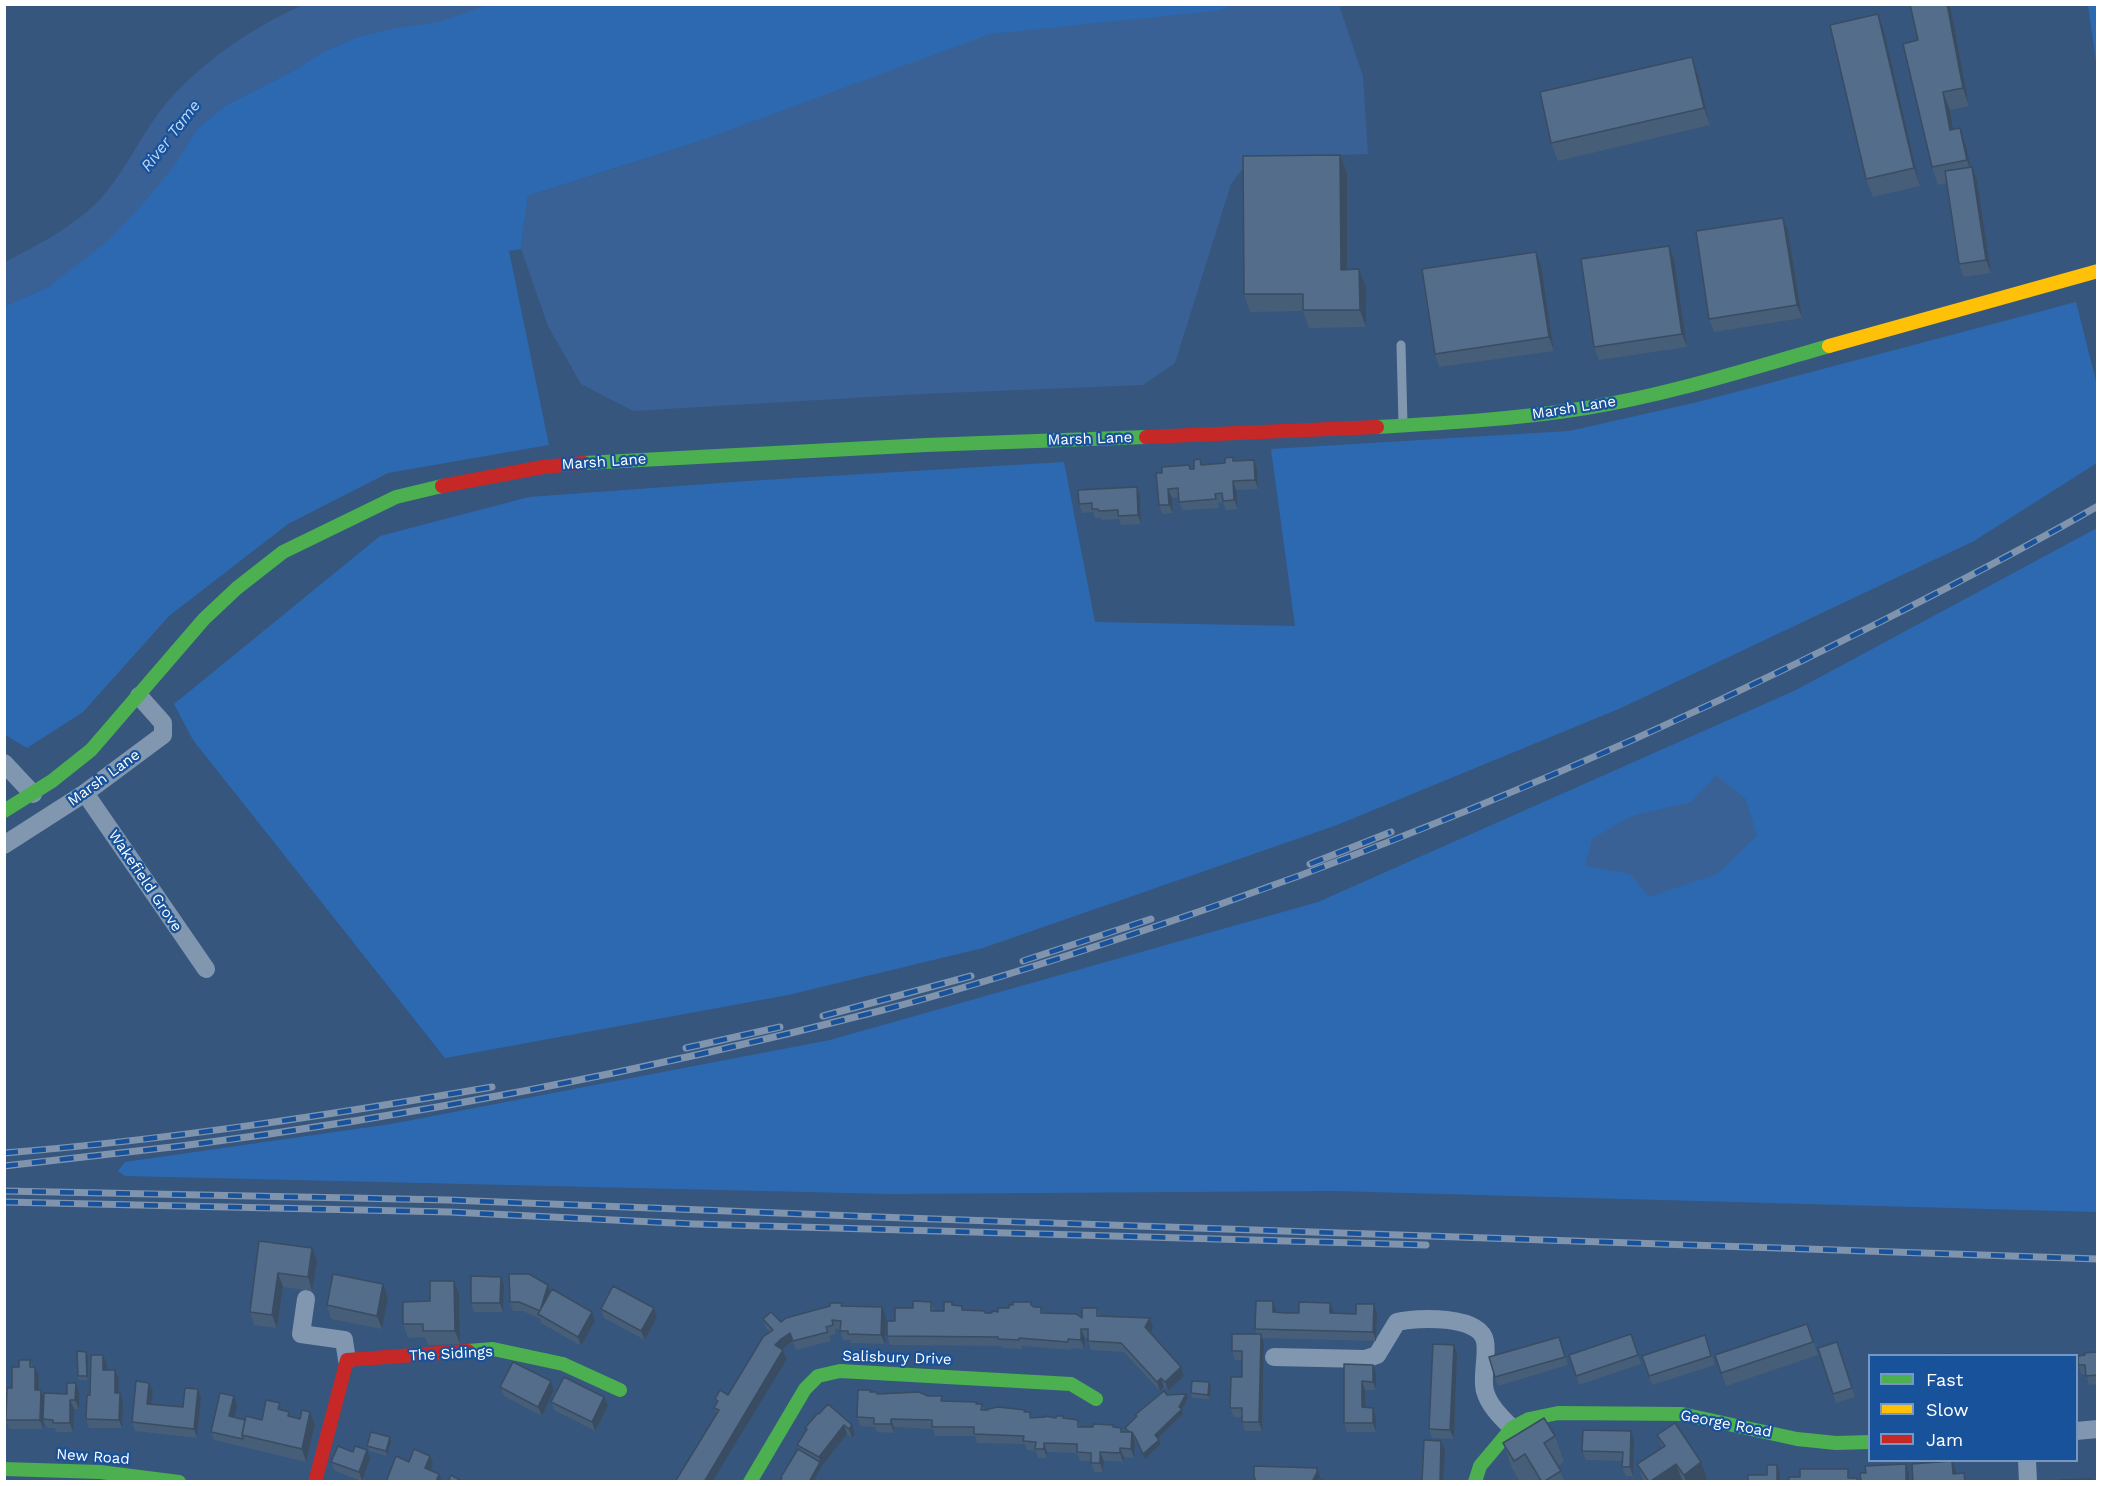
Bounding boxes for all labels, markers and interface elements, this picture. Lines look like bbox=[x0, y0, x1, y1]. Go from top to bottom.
water label: River Tame bbox=[137, 97, 205, 175]
street label: Marsh Lane bbox=[1531, 392, 1617, 424]
street label: Marsh Lane bbox=[1047, 429, 1133, 449]
street label: Marsh Lane bbox=[561, 450, 647, 474]
street label: Marsh Lane bbox=[64, 746, 144, 810]
street label: Wakefield Grove bbox=[104, 827, 186, 935]
street label: The Sidings bbox=[409, 1343, 493, 1365]
street label: Salisbury Drive bbox=[842, 1347, 952, 1369]
legend bbox=[1868, 1354, 2078, 1462]
text: Fast bbox=[1926, 1369, 1963, 1390]
text: Slow bbox=[1926, 1399, 1969, 1420]
street label: George Road bbox=[1679, 1406, 1773, 1442]
text: Jam bbox=[1926, 1429, 1963, 1450]
street label: New Road bbox=[56, 1445, 130, 1469]

